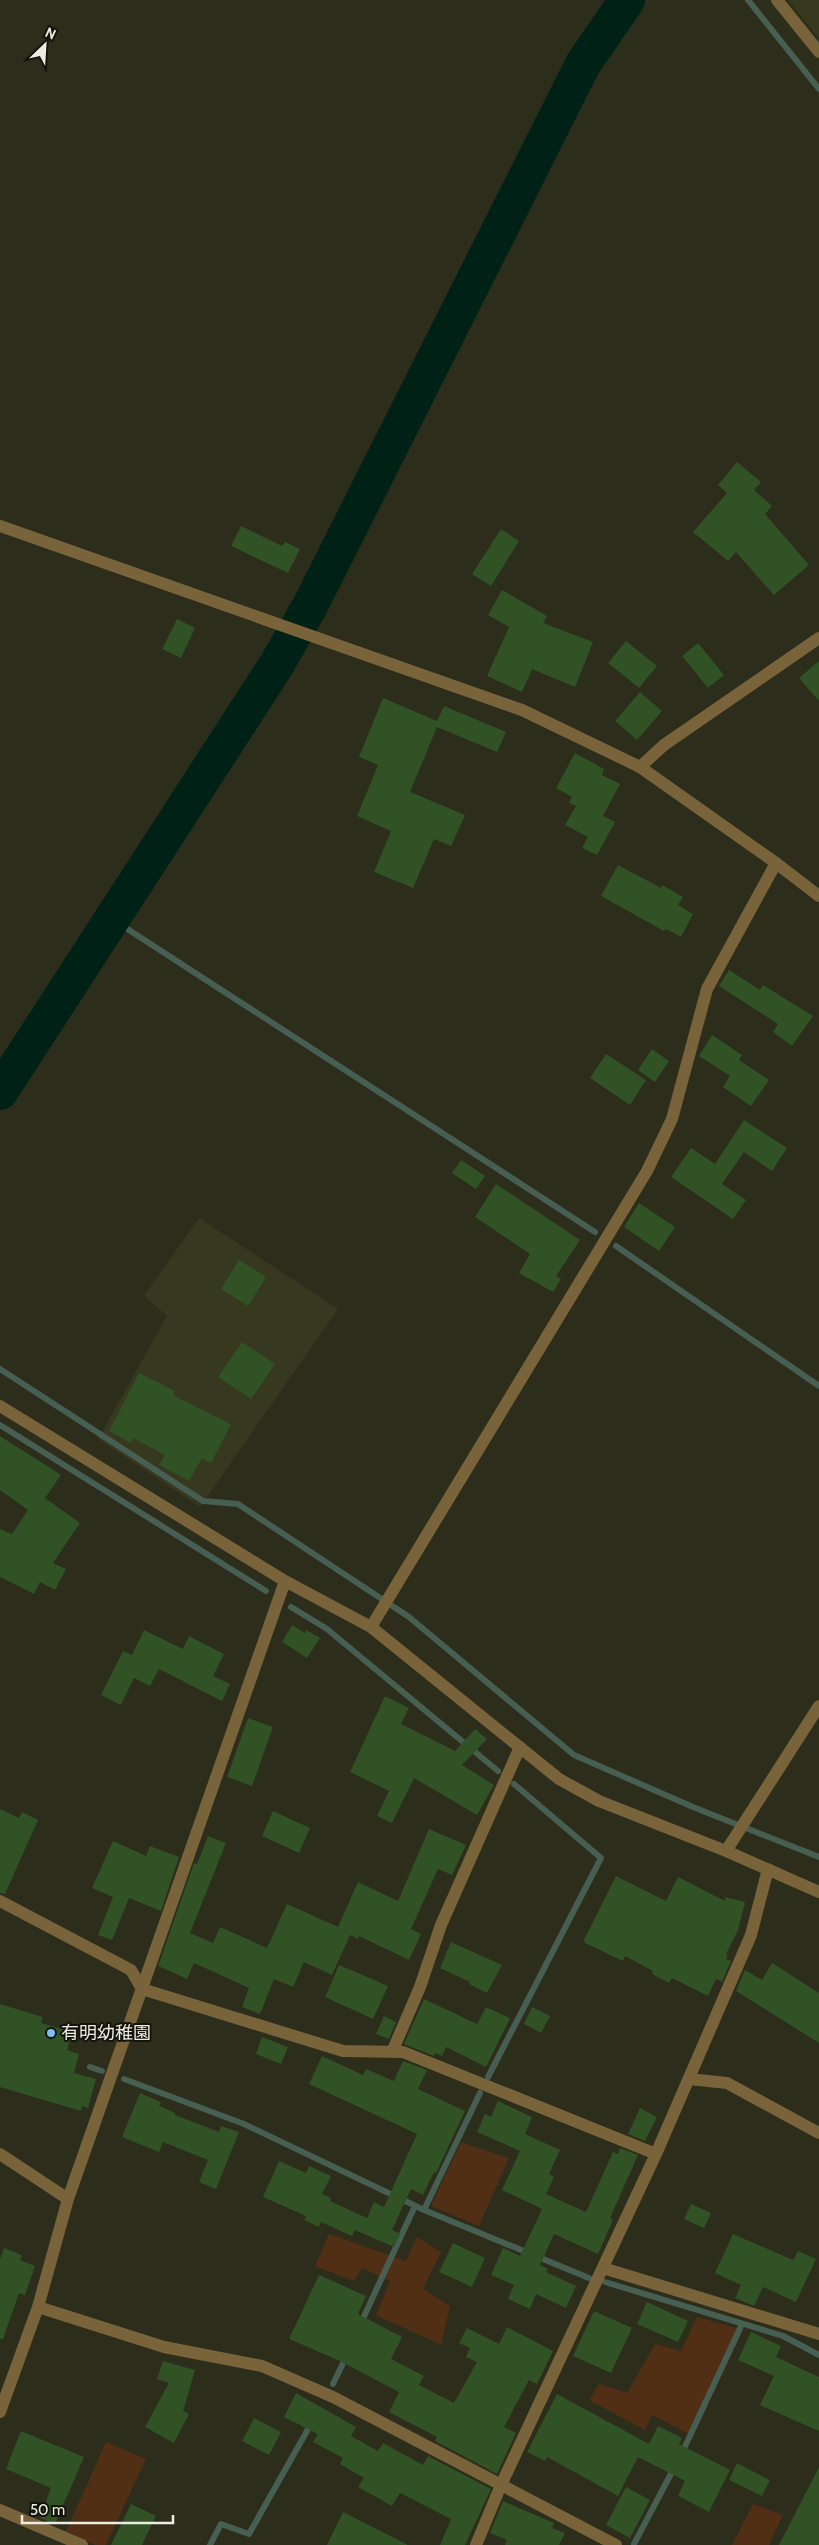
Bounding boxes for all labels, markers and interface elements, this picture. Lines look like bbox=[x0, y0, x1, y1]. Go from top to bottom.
north arrow bbox=[20, 20, 70, 70]
text: N bbox=[42, 23, 59, 43]
place label: 有明幼稚園 bbox=[61, 2022, 151, 2044]
marker: 有明幼稚園 bbox=[45, 2027, 57, 2039]
scale bar bbox=[22, 2492, 174, 2524]
text: 50 m bbox=[30, 2501, 65, 2519]

